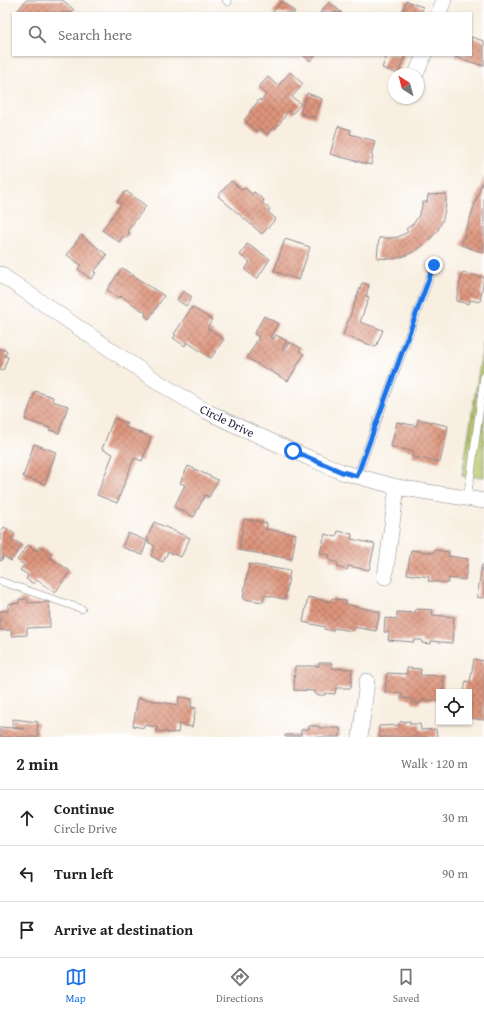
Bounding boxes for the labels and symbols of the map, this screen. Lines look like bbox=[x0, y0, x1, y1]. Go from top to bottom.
north arrow bbox=[388, 68, 424, 104]
route end bbox=[425, 256, 443, 274]
street label: Circle Drive bbox=[197, 400, 258, 441]
route start bbox=[284, 442, 302, 460]

